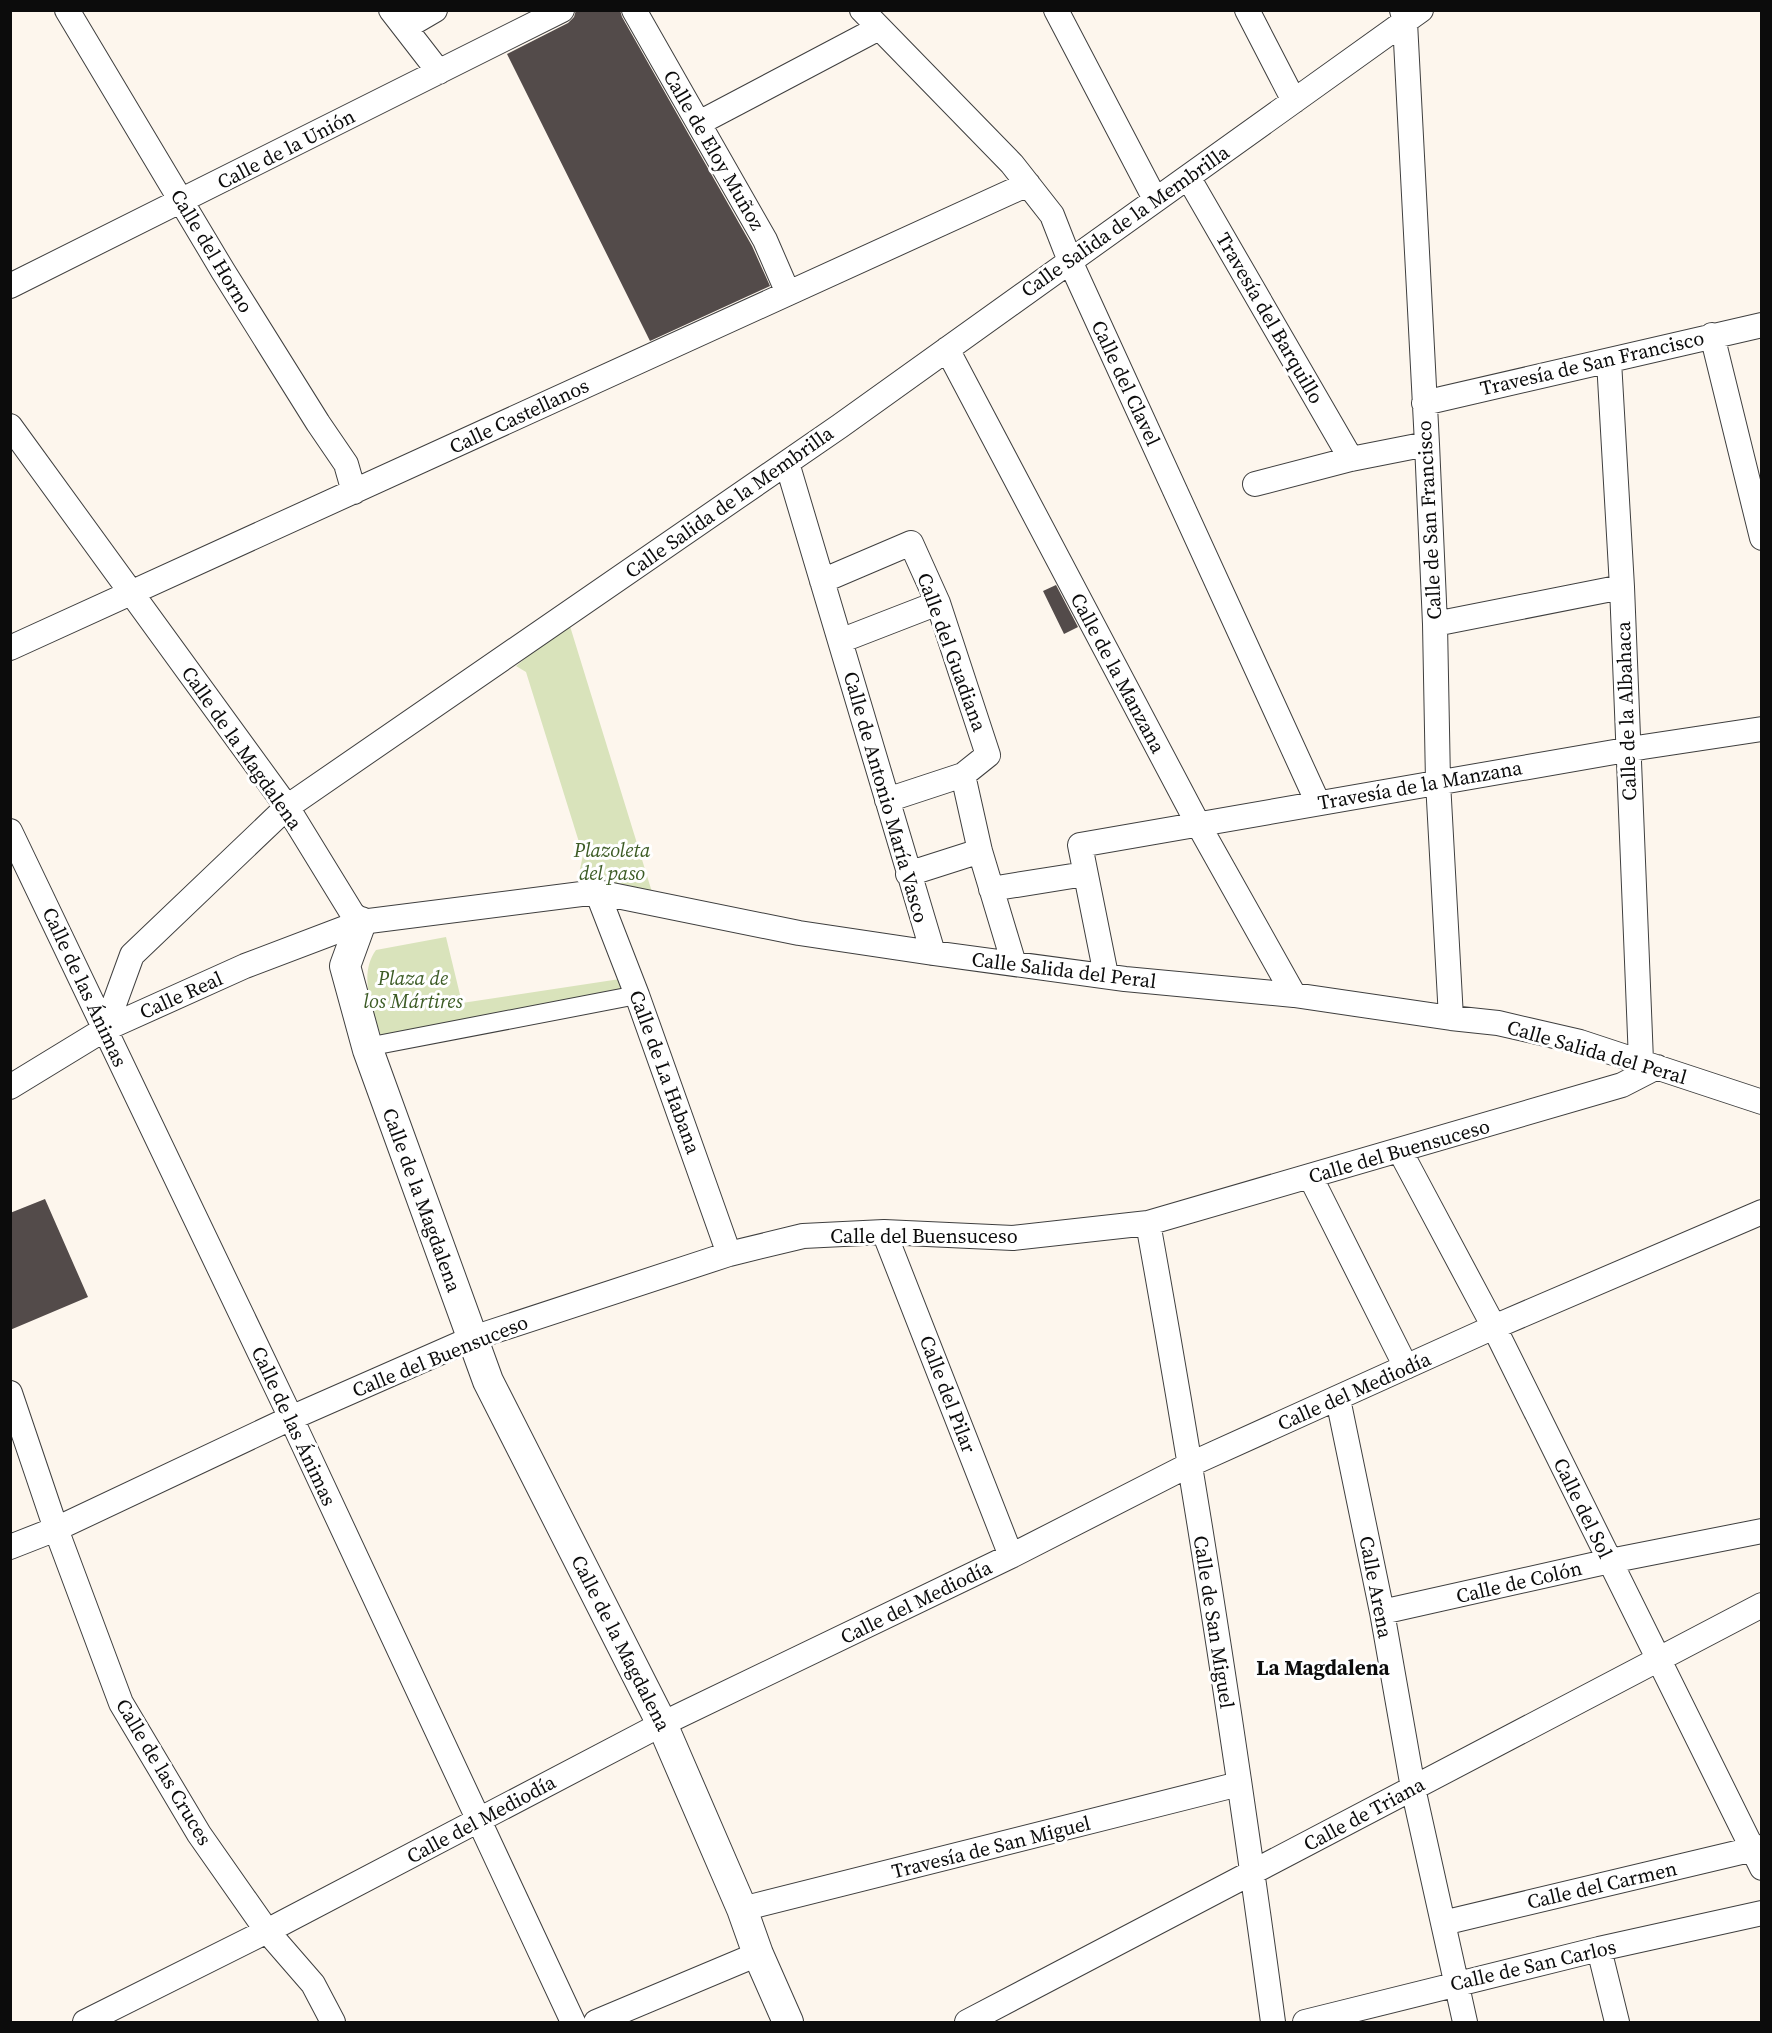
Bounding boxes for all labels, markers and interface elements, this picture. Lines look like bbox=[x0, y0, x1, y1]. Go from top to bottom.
street label: Calle de Eloy Muñoz bbox=[657, 65, 771, 235]
street label: Calle de la Unión bbox=[212, 102, 360, 196]
street label: Calle Salida de la Membrilla bbox=[1015, 138, 1235, 304]
street label: Calle del Horno bbox=[164, 184, 260, 318]
street label: Travesía del Barquillo bbox=[1210, 227, 1330, 409]
street label: Calle del Clavel bbox=[1085, 316, 1167, 450]
street label: Travesía de San Francisco bbox=[1477, 324, 1707, 402]
street label: Calle Castellanos bbox=[445, 371, 593, 461]
street label: Calle Salida de la Membrilla bbox=[619, 419, 839, 585]
street label: Calle de San Francisco bbox=[1410, 420, 1448, 620]
street label: Calle del Guadiana bbox=[910, 569, 994, 736]
street label: Calle de la Manzana bbox=[1064, 588, 1172, 759]
street label: Calle de la Albahaca bbox=[1609, 620, 1643, 801]
street label: Calle de la Magdalena bbox=[175, 661, 310, 836]
street label: Calle de Antonio María Vasco bbox=[837, 668, 935, 926]
street label: Travesía de la Manzana bbox=[1316, 753, 1525, 817]
park label: Plazoleta del paso bbox=[573, 836, 651, 887]
street label: Calle de las Ánimas bbox=[36, 903, 134, 1071]
street label: Calle Salida del Peral bbox=[970, 945, 1158, 995]
street label: Calle Real bbox=[135, 964, 227, 1026]
park label: Plaza de los Mártires bbox=[363, 964, 463, 1015]
street label: Calle de La Habana bbox=[622, 986, 708, 1158]
street label: Calle Salida del Peral bbox=[1504, 1013, 1690, 1091]
street label: Calle de la Magdalena bbox=[376, 1104, 469, 1297]
street label: Calle del Buensuceso bbox=[1305, 1112, 1493, 1190]
street label: Calle del Buensuceso bbox=[830, 1222, 1018, 1250]
street label: Calle del Buensuceso bbox=[348, 1308, 532, 1404]
street label: Calle del Pilar bbox=[913, 1331, 983, 1457]
street label: Calle de las Ánimas bbox=[245, 1342, 343, 1510]
street label: Calle del Mediodía bbox=[1273, 1344, 1436, 1437]
street label: Calle del Sol bbox=[1547, 1453, 1619, 1563]
street label: Calle Arena bbox=[1352, 1533, 1400, 1641]
street label: Calle de San Miguel bbox=[1187, 1534, 1241, 1710]
street label: Calle de la Magdalena bbox=[564, 1550, 678, 1736]
street label: Calle del Mediodía bbox=[836, 1553, 997, 1651]
street label: Calle de Colón bbox=[1453, 1554, 1585, 1610]
district label: La Magdalena bbox=[1256, 1653, 1391, 1682]
street label: Calle de las Cruces bbox=[109, 1694, 219, 1850]
street label: Calle del Mediodía bbox=[402, 1767, 561, 1870]
street label: Calle de Triana bbox=[1298, 1770, 1430, 1858]
street label: Travesía de San Miguel bbox=[889, 1809, 1093, 1885]
street label: Calle del Carmen bbox=[1524, 1854, 1680, 1916]
street label: Calle de San Carlos bbox=[1447, 1932, 1619, 1998]

